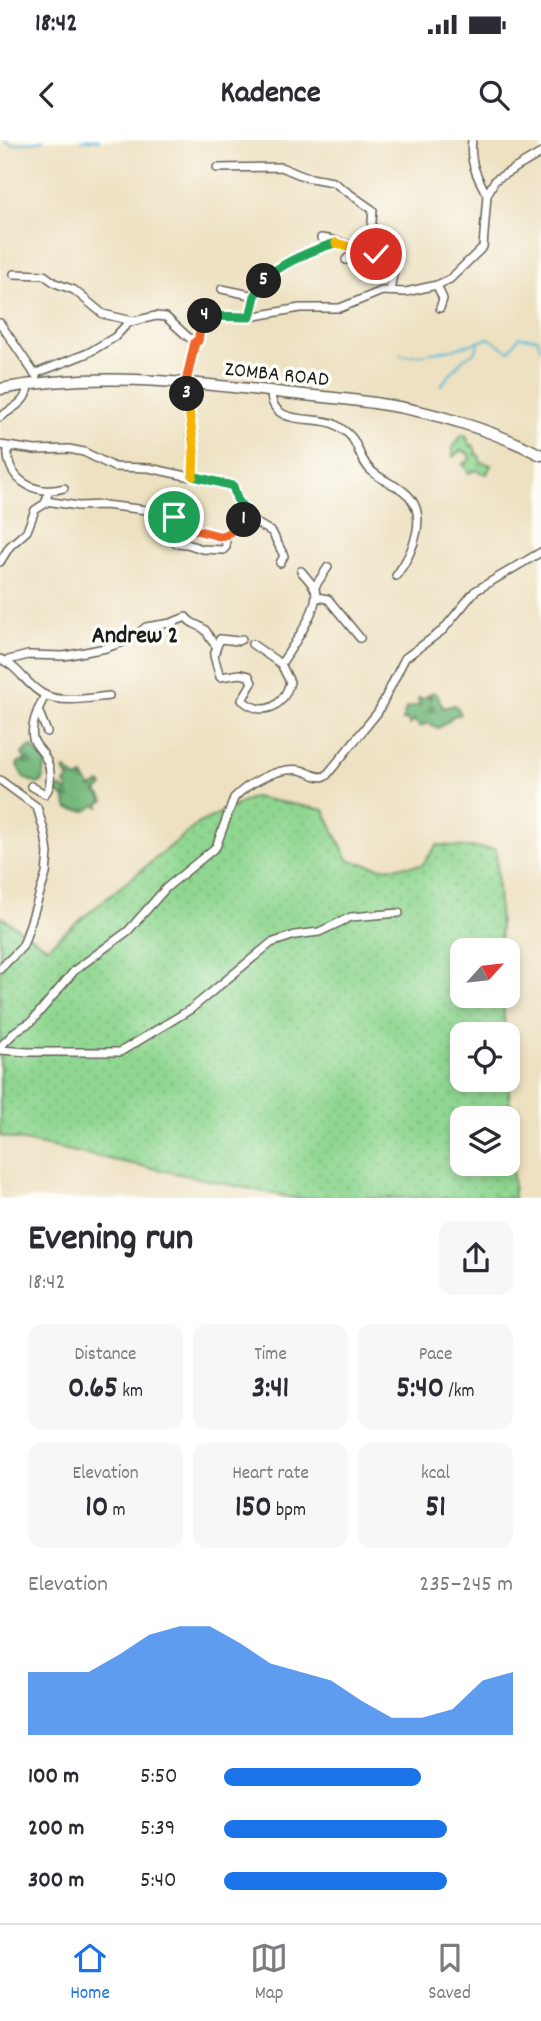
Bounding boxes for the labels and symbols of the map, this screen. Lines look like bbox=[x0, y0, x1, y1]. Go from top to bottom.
pin bbox=[346, 224, 406, 284]
pin: 5 bbox=[246, 264, 282, 298]
pin: 4 bbox=[188, 298, 222, 334]
street label: ZOMBA ROAD bbox=[223, 356, 330, 396]
pin: 3 bbox=[170, 376, 204, 412]
pin bbox=[144, 487, 204, 547]
pin: 1 bbox=[226, 502, 262, 538]
district label: Andrew 2 bbox=[92, 620, 178, 654]
north arrow bbox=[450, 938, 520, 1008]

